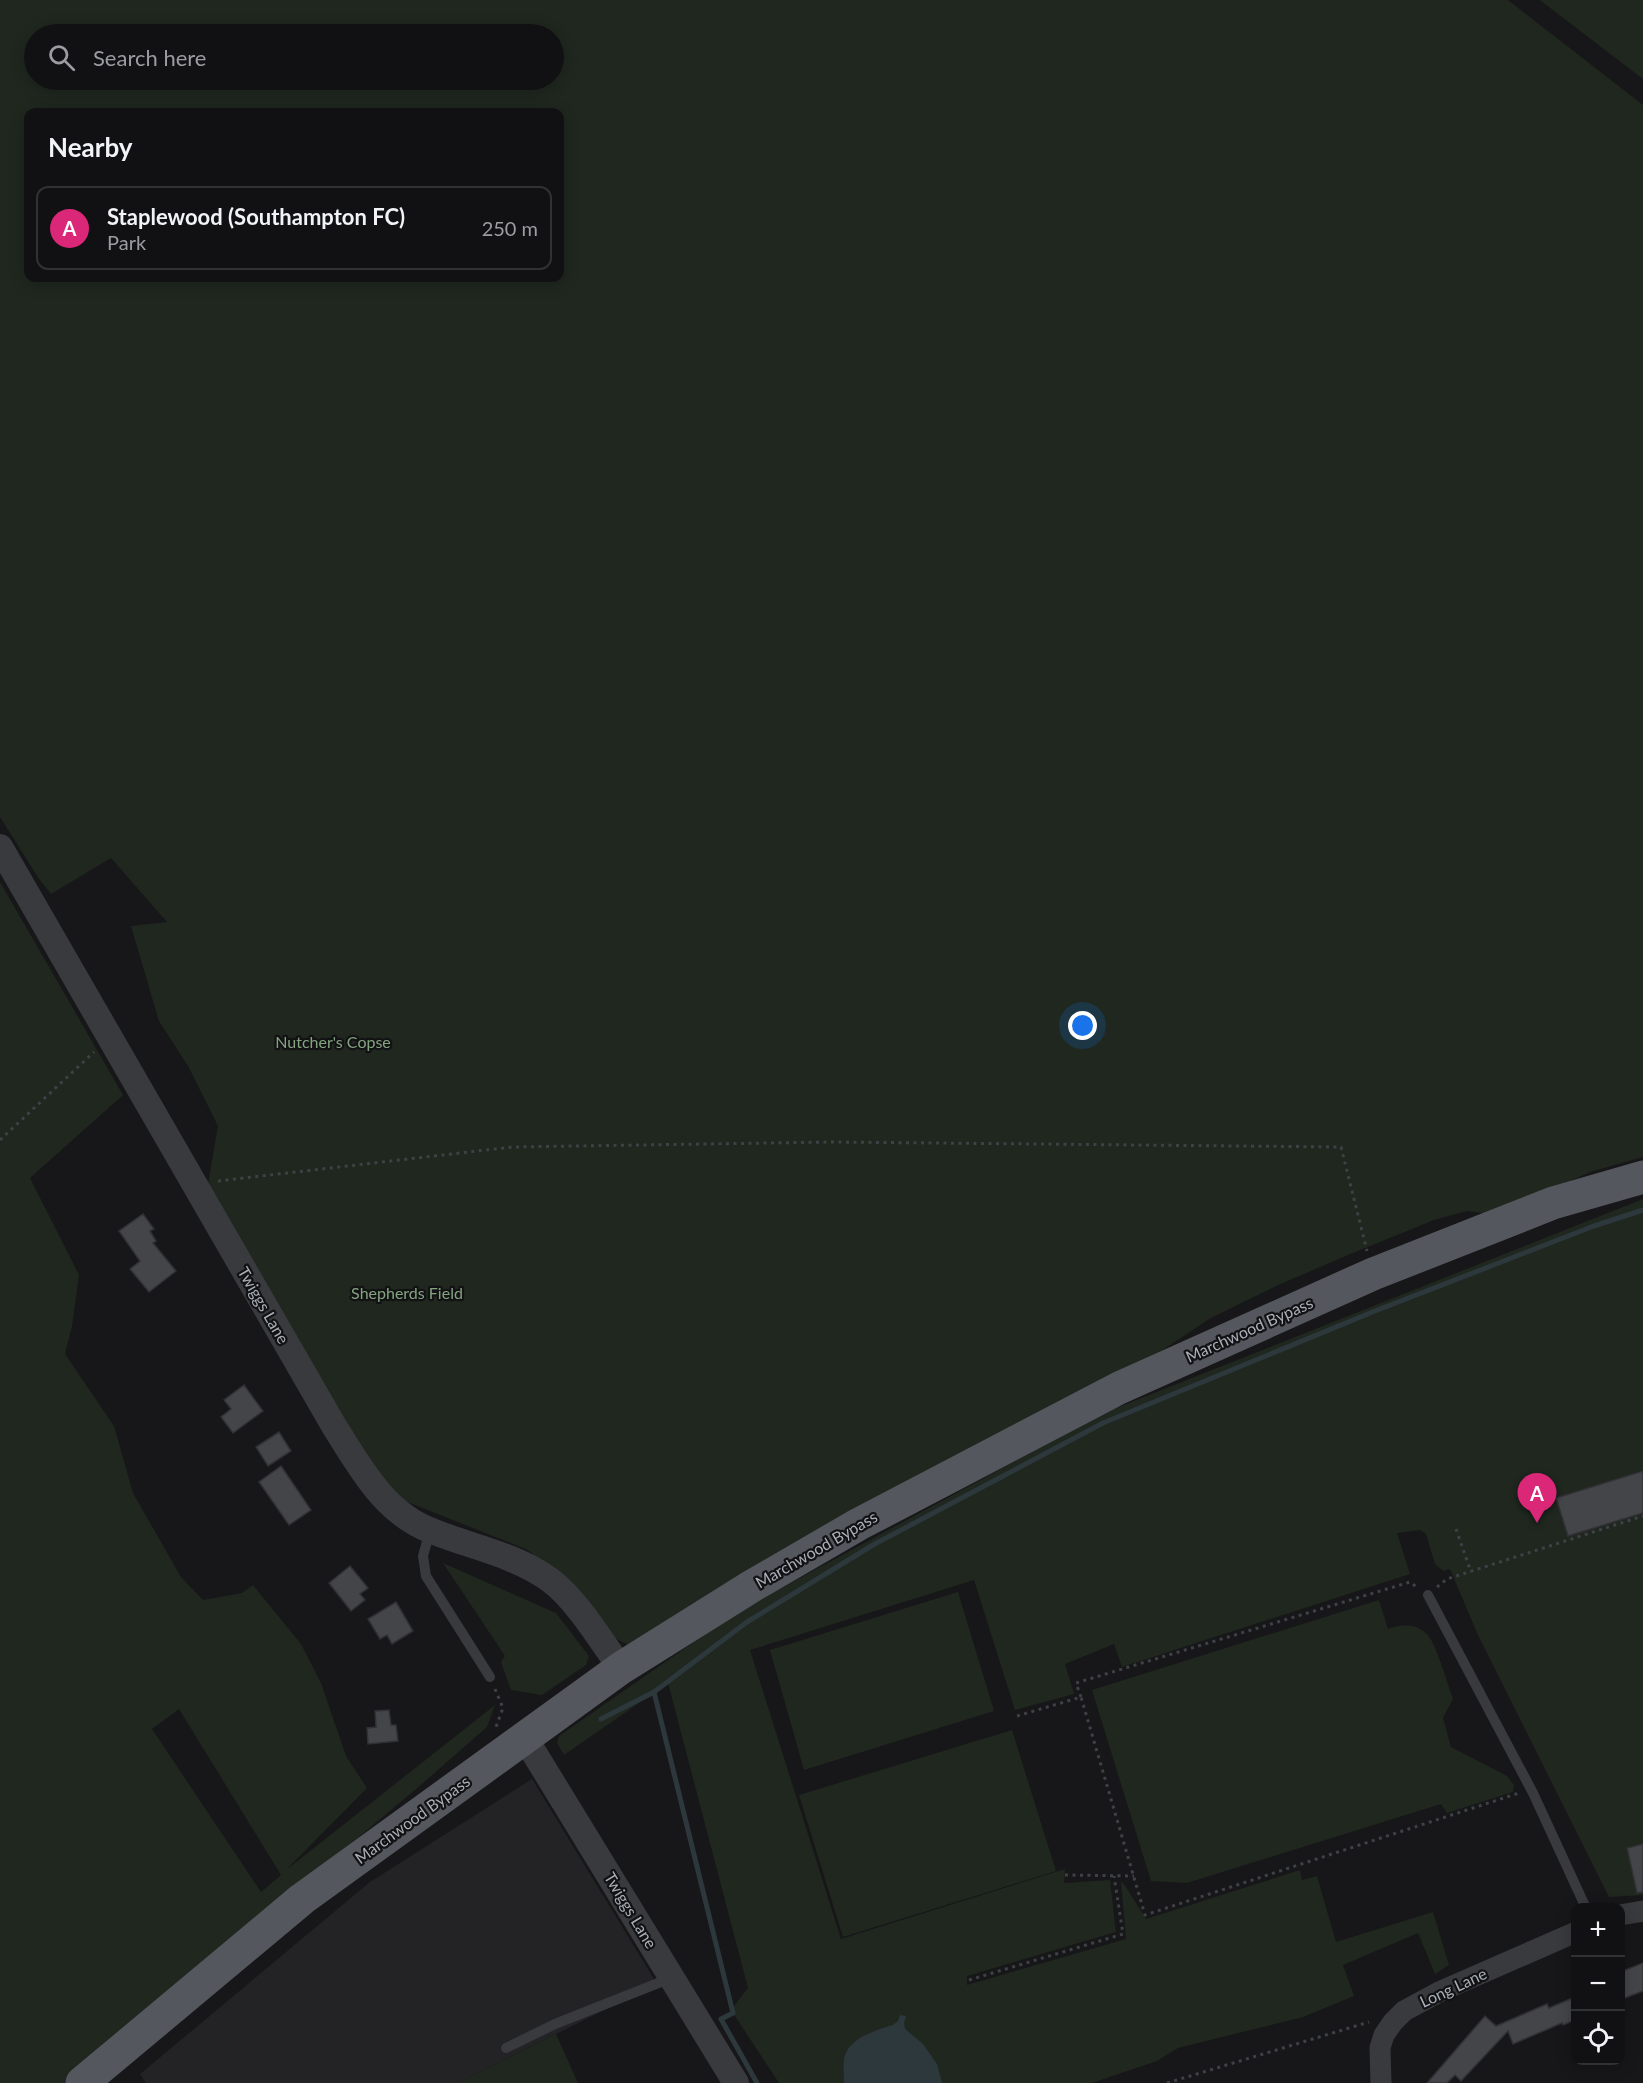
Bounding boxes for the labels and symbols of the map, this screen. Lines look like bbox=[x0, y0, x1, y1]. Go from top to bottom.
your location bbox=[1068, 1011, 1097, 1040]
park label: Nutcher's Copse bbox=[275, 1032, 391, 1051]
street label: Twiggs Lane bbox=[234, 1263, 294, 1347]
park label: Shepherds Field bbox=[351, 1283, 463, 1302]
street label: Marchwood Bypass bbox=[1182, 1292, 1316, 1366]
pin: A bbox=[1518, 1474, 1556, 1523]
street label: Marchwood Bypass bbox=[752, 1506, 880, 1592]
street label: Marchwood Bypass bbox=[351, 1771, 473, 1867]
street label: Twiggs Lane bbox=[601, 1868, 661, 1952]
street label: Long Lane bbox=[1417, 1963, 1489, 2011]

